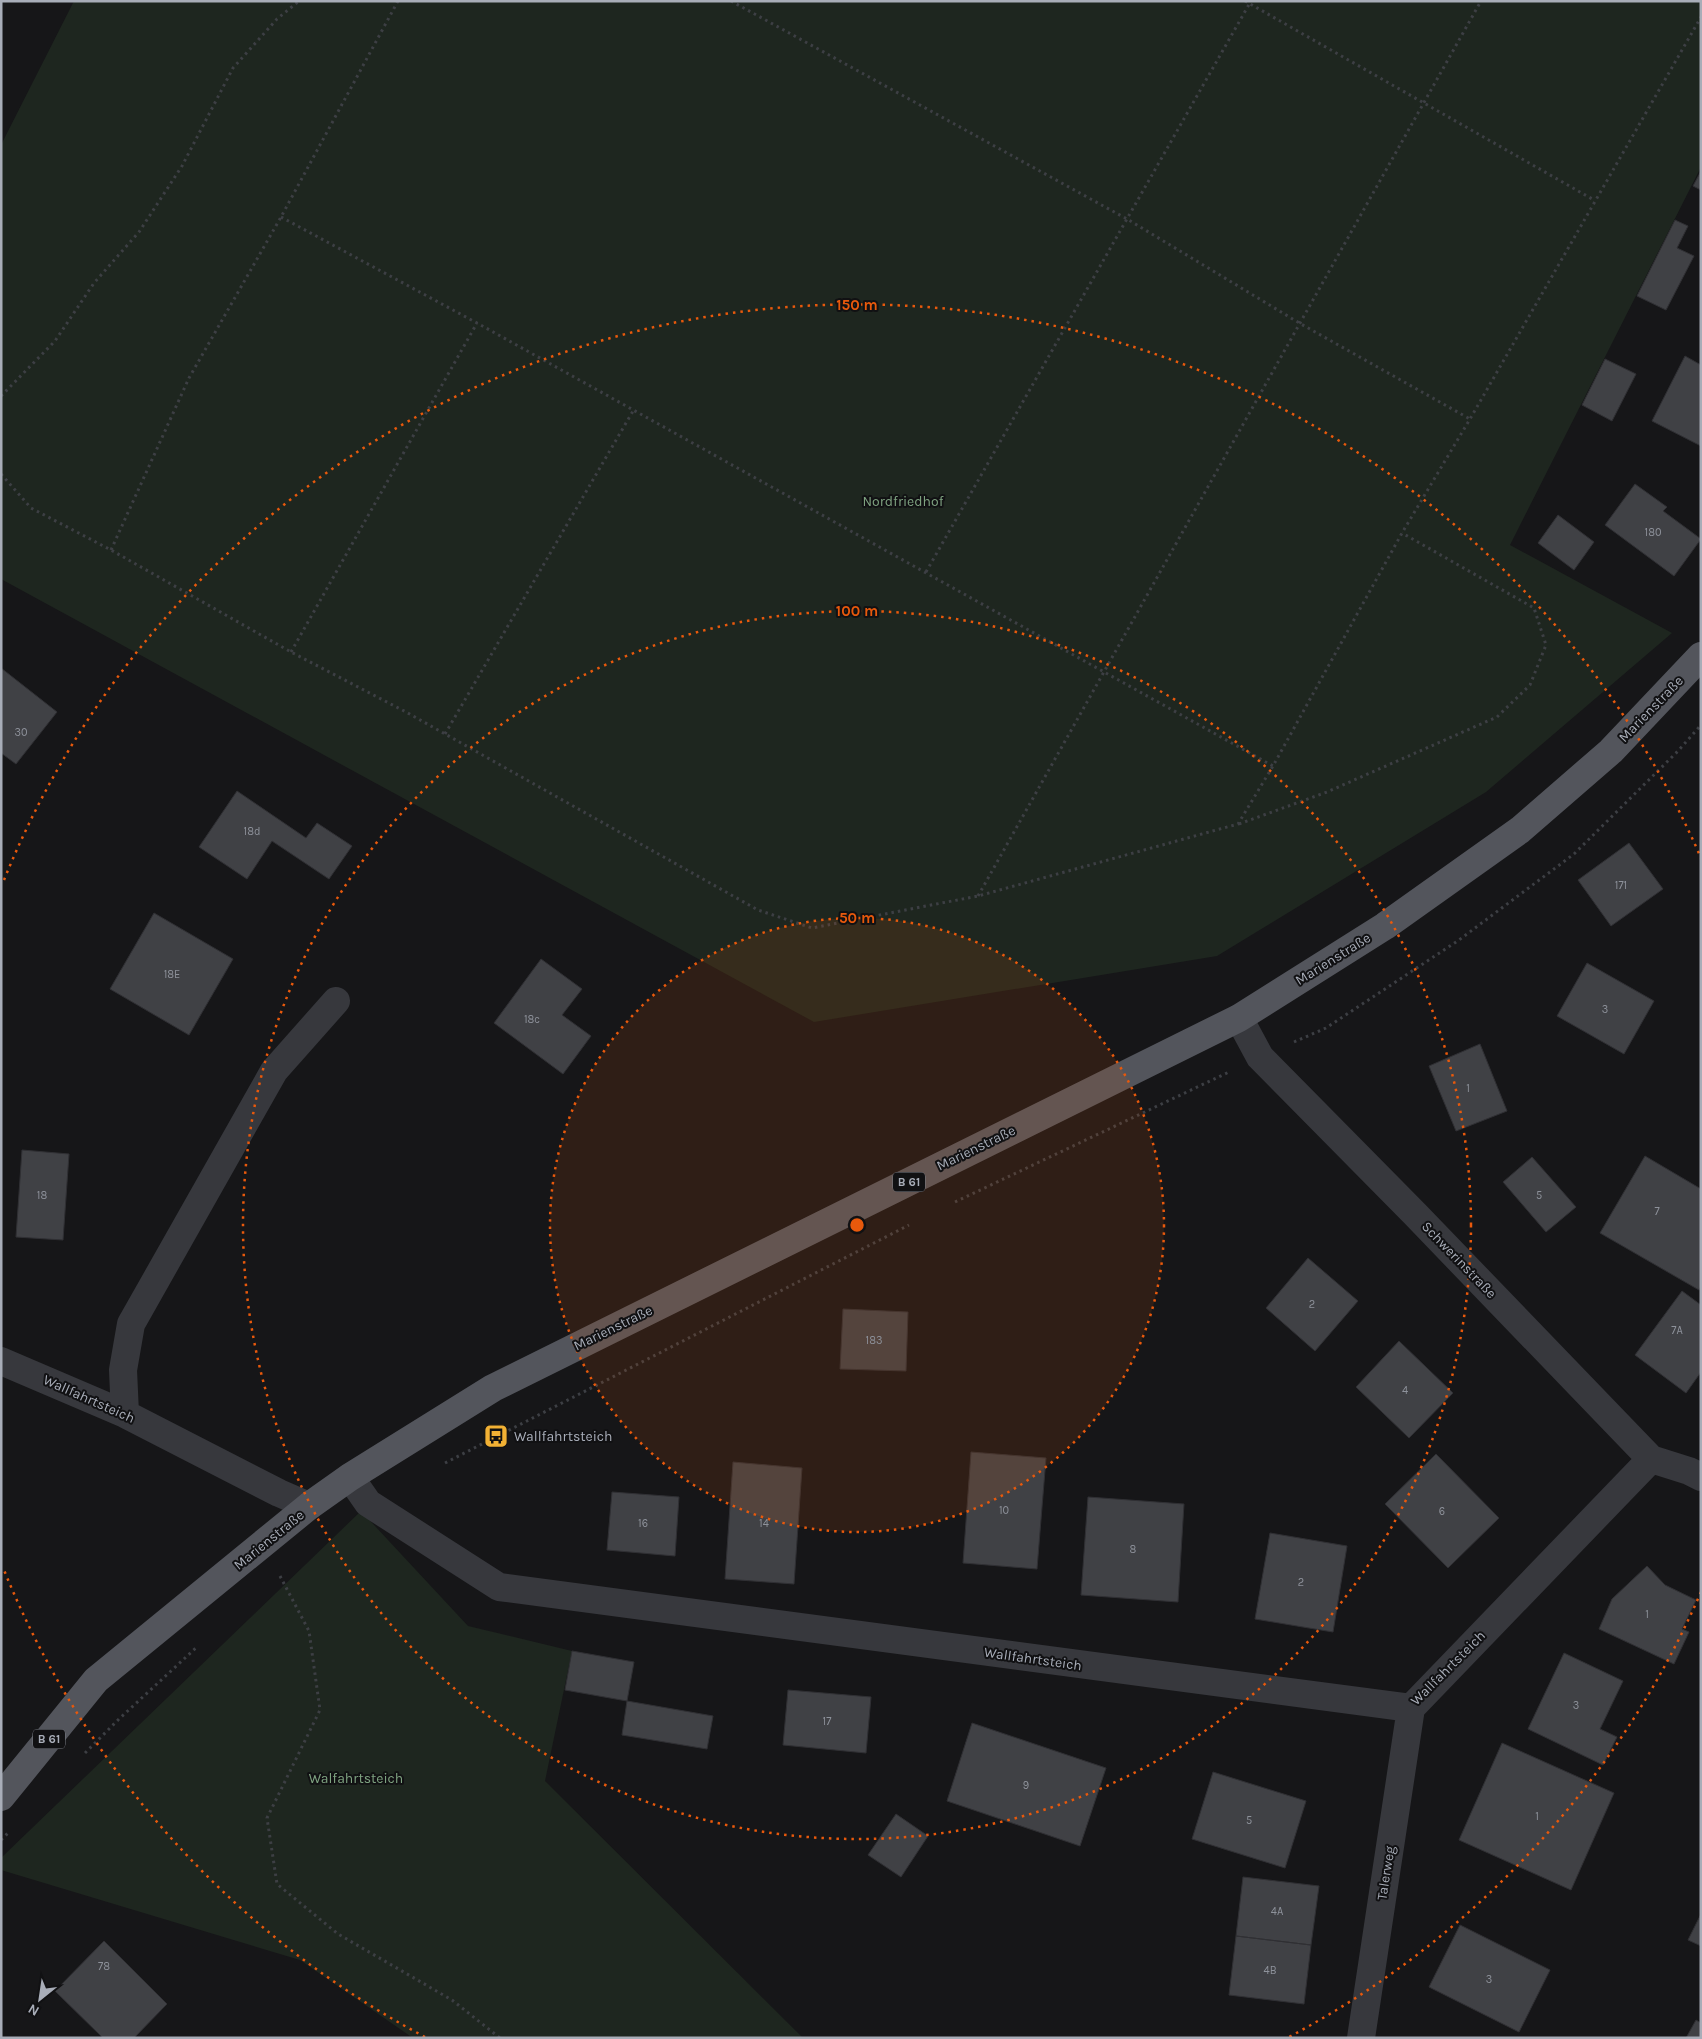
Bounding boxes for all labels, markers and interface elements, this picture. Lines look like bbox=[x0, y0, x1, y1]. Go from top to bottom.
text: 150 m bbox=[836, 296, 878, 314]
park label: Nordfriedhof bbox=[863, 493, 944, 510]
house number: 180 bbox=[1645, 526, 1661, 539]
text: 100 m bbox=[836, 602, 878, 620]
street label: Marienstraße bbox=[1615, 672, 1687, 746]
house number: 30 bbox=[14, 726, 28, 739]
house number: 18d bbox=[244, 825, 260, 838]
house number: 171 bbox=[1615, 879, 1627, 892]
text: 50 m bbox=[839, 909, 875, 927]
street label: Marienstraße bbox=[1292, 929, 1374, 989]
house number: 18E bbox=[164, 968, 180, 981]
house number: 3 bbox=[1602, 1003, 1608, 1016]
house number: 18c bbox=[524, 1013, 540, 1026]
house number: 1 bbox=[1466, 1082, 1470, 1095]
street label: Marienstraße bbox=[934, 1122, 1018, 1174]
road number: B 61 bbox=[893, 1172, 925, 1192]
house number: 18 bbox=[37, 1189, 47, 1202]
house number: 5 bbox=[1536, 1189, 1542, 1202]
house number: 7 bbox=[1654, 1205, 1660, 1218]
centre of rings bbox=[848, 1216, 866, 1234]
street label: Schwerinstraße bbox=[1418, 1218, 1500, 1302]
house number: 2 bbox=[1309, 1298, 1315, 1311]
street label: Marienstraße bbox=[571, 1302, 655, 1354]
house number: 7A bbox=[1671, 1324, 1683, 1337]
house number: 183 bbox=[866, 1334, 882, 1347]
street label: Wallfahrtsteich bbox=[41, 1371, 137, 1427]
house number: 4 bbox=[1402, 1384, 1408, 1397]
bus stop icon: Wallfahrtsteich bbox=[483, 1423, 509, 1449]
place label: Wallfahrtsteich bbox=[514, 1428, 613, 1445]
house number: 10 bbox=[999, 1504, 1009, 1517]
house number: 6 bbox=[1439, 1505, 1445, 1518]
street label: Marienstraße bbox=[230, 1506, 308, 1574]
house number: 16 bbox=[638, 1517, 648, 1530]
house number: 14 bbox=[759, 1517, 769, 1530]
house number: 8 bbox=[1130, 1543, 1137, 1556]
house number: 2 bbox=[1298, 1576, 1304, 1589]
house number: 1 bbox=[1645, 1608, 1649, 1621]
street label: Wallfahrtsteich bbox=[1407, 1627, 1489, 1709]
street label: Wallfahrtsteich bbox=[983, 1644, 1083, 1674]
house number: 3 bbox=[1573, 1699, 1579, 1712]
house number: 17 bbox=[823, 1715, 831, 1728]
road number: B 61 bbox=[33, 1730, 65, 1748]
park label: Walfahrtsteich bbox=[309, 1770, 403, 1787]
house number: 9 bbox=[1023, 1779, 1029, 1792]
house number: 1 bbox=[1535, 1810, 1539, 1823]
house number: 5 bbox=[1246, 1814, 1252, 1827]
street label: Talerweg bbox=[1373, 1844, 1399, 1901]
house number: 4A bbox=[1271, 1905, 1284, 1918]
house number: 78 bbox=[98, 1960, 110, 1973]
house number: 4B bbox=[1264, 1964, 1277, 1977]
house number: 3 bbox=[1486, 1973, 1492, 1986]
north arrow bbox=[15, 1974, 65, 2024]
text: N bbox=[25, 2000, 42, 2020]

